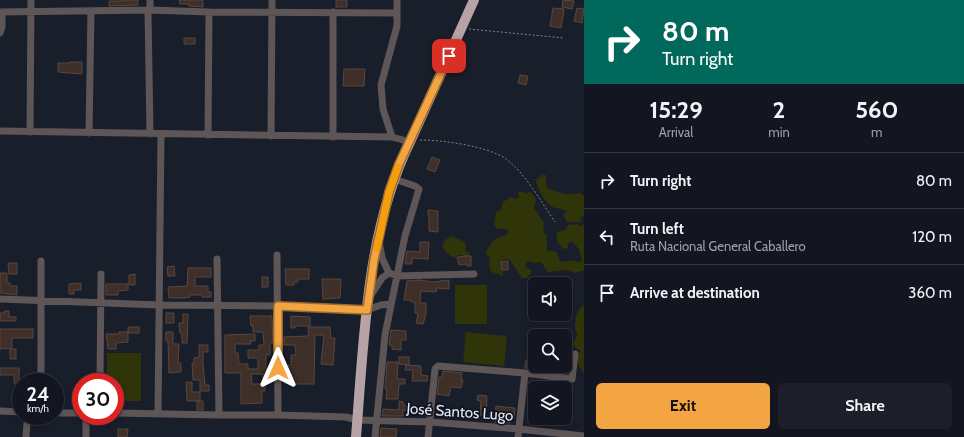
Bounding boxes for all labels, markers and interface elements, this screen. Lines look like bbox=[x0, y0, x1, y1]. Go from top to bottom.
text: 80 m bbox=[662, 14, 729, 48]
icon: right bbox=[596, 16, 648, 68]
pin bbox=[432, 39, 466, 73]
icon: arrive bbox=[438, 45, 460, 67]
text: Turn right bbox=[662, 48, 733, 70]
text: 15:29 bbox=[649, 95, 703, 124]
text: 2 bbox=[773, 95, 785, 124]
text: 560 bbox=[855, 95, 898, 124]
text: Arrival bbox=[659, 124, 693, 140]
text: min bbox=[768, 124, 790, 140]
text: m bbox=[871, 124, 883, 140]
icon: right bbox=[596, 170, 618, 192]
text: Turn right bbox=[630, 172, 691, 190]
text: 80 m bbox=[916, 172, 952, 190]
text: Turn left bbox=[630, 220, 684, 238]
icon: left bbox=[596, 226, 618, 248]
text: 120 m bbox=[912, 228, 952, 246]
text: Ruta Nacional General Caballero bbox=[630, 238, 806, 254]
map controls bbox=[528, 277, 572, 425]
button: sound bbox=[528, 277, 572, 321]
icon: arrive bbox=[596, 282, 618, 304]
text: Arrive at destination bbox=[630, 284, 760, 302]
text: 360 m bbox=[908, 284, 952, 302]
button: search bbox=[528, 329, 572, 373]
position arrow bbox=[257, 347, 299, 389]
speed limit sign: 30 bbox=[72, 373, 124, 425]
button: layers bbox=[528, 381, 572, 425]
text: 24 bbox=[27, 382, 50, 406]
button: Exit bbox=[596, 383, 770, 429]
button: Share bbox=[778, 383, 952, 429]
street label: José Santos Lugo bbox=[405, 399, 514, 425]
text: km/h bbox=[27, 402, 49, 415]

